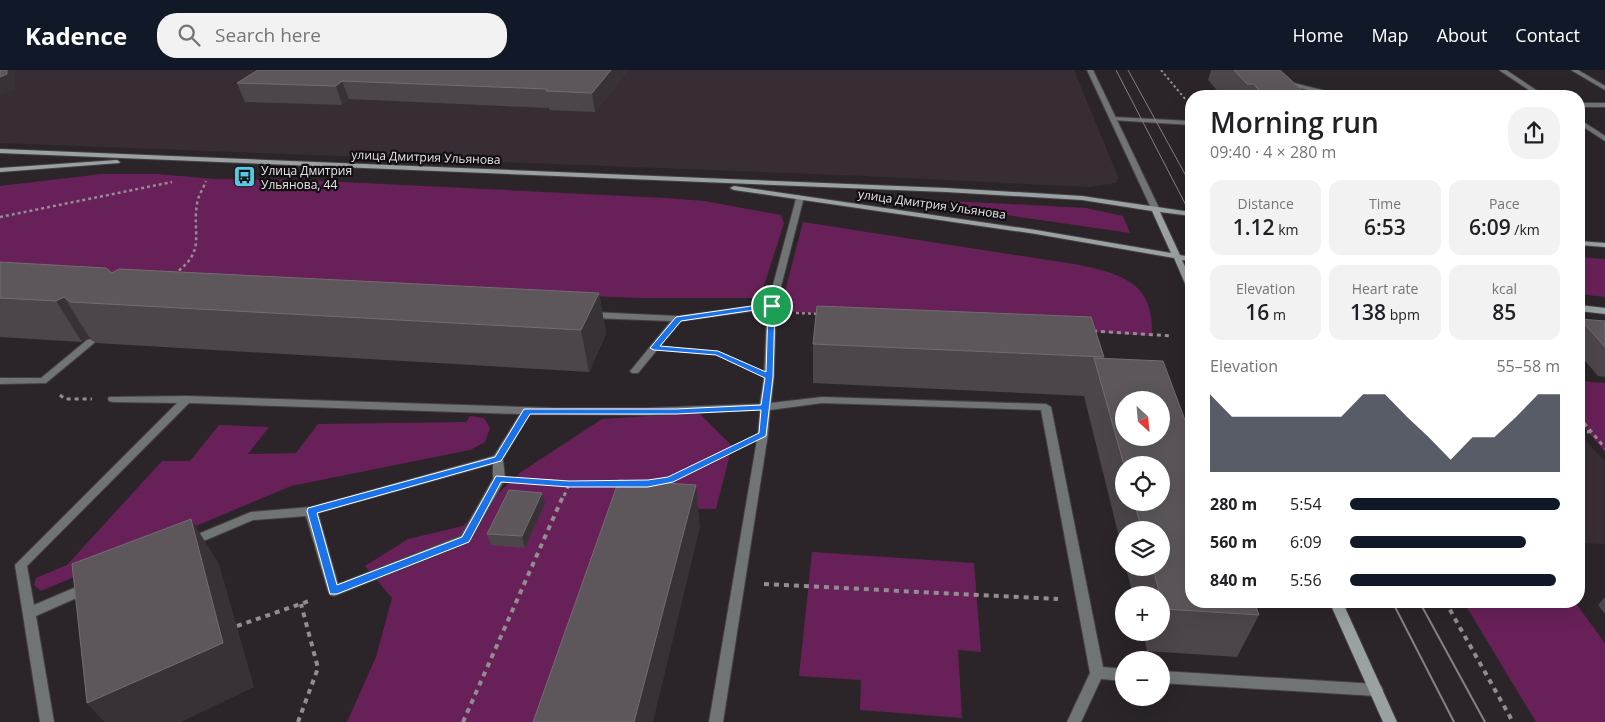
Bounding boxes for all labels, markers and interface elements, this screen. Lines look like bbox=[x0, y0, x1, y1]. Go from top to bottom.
search box bbox=[157, 13, 507, 58]
text: Kadence bbox=[25, 19, 127, 52]
icon: search bbox=[175, 21, 203, 49]
text: Search here bbox=[215, 22, 321, 48]
text: Home bbox=[1293, 23, 1343, 47]
text: Map bbox=[1371, 23, 1409, 47]
text: About bbox=[1437, 23, 1487, 47]
text: Contact bbox=[1515, 23, 1580, 47]
text: Morning run bbox=[1210, 103, 1379, 141]
button: share bbox=[1508, 107, 1560, 159]
text: 09:40 · 4 × 280 m bbox=[1210, 141, 1336, 163]
street label: улица Дмитрия Ульянова bbox=[351, 146, 501, 168]
place label: Улица Дмитрия Ульянова, 44 bbox=[261, 162, 352, 193]
bus stop icon: Улица Дмитрия Ульянова, 44 bbox=[233, 165, 257, 189]
street label: улица Дмитрия Ульянова bbox=[857, 185, 1007, 223]
text: Distance bbox=[1238, 194, 1294, 213]
text: Time bbox=[1369, 194, 1401, 213]
text: Pace bbox=[1489, 194, 1520, 213]
text: 1.12 bbox=[1233, 213, 1275, 241]
text: 6:53 bbox=[1364, 213, 1406, 241]
text: 6:09 bbox=[1469, 213, 1511, 241]
text: km bbox=[1275, 220, 1299, 239]
text: /km bbox=[1511, 220, 1540, 239]
text: Elevation bbox=[1236, 279, 1295, 298]
text: Heart rate bbox=[1352, 279, 1418, 298]
text: kcal bbox=[1492, 279, 1517, 298]
pin bbox=[751, 285, 793, 327]
icon: arrive bbox=[758, 292, 786, 320]
text: 16 bbox=[1245, 298, 1269, 326]
text: 138 bbox=[1350, 298, 1386, 326]
text: 85 bbox=[1492, 298, 1516, 326]
text: m bbox=[1269, 305, 1286, 324]
text: bpm bbox=[1386, 305, 1420, 324]
text: Elevation bbox=[1210, 355, 1278, 377]
text: 55–58 m bbox=[1496, 355, 1560, 377]
north arrow bbox=[1115, 391, 1170, 446]
map controls bbox=[1115, 391, 1170, 706]
button: locate bbox=[1115, 456, 1170, 511]
text: 280 m bbox=[1210, 493, 1257, 515]
text: 5:54 bbox=[1290, 493, 1322, 515]
button: layers bbox=[1115, 521, 1170, 576]
text: 560 m bbox=[1210, 531, 1257, 553]
text: 6:09 bbox=[1290, 531, 1322, 553]
text: 840 m bbox=[1210, 569, 1257, 591]
text: 5:56 bbox=[1290, 569, 1322, 591]
button: + bbox=[1115, 586, 1170, 641]
button: − bbox=[1115, 651, 1170, 706]

